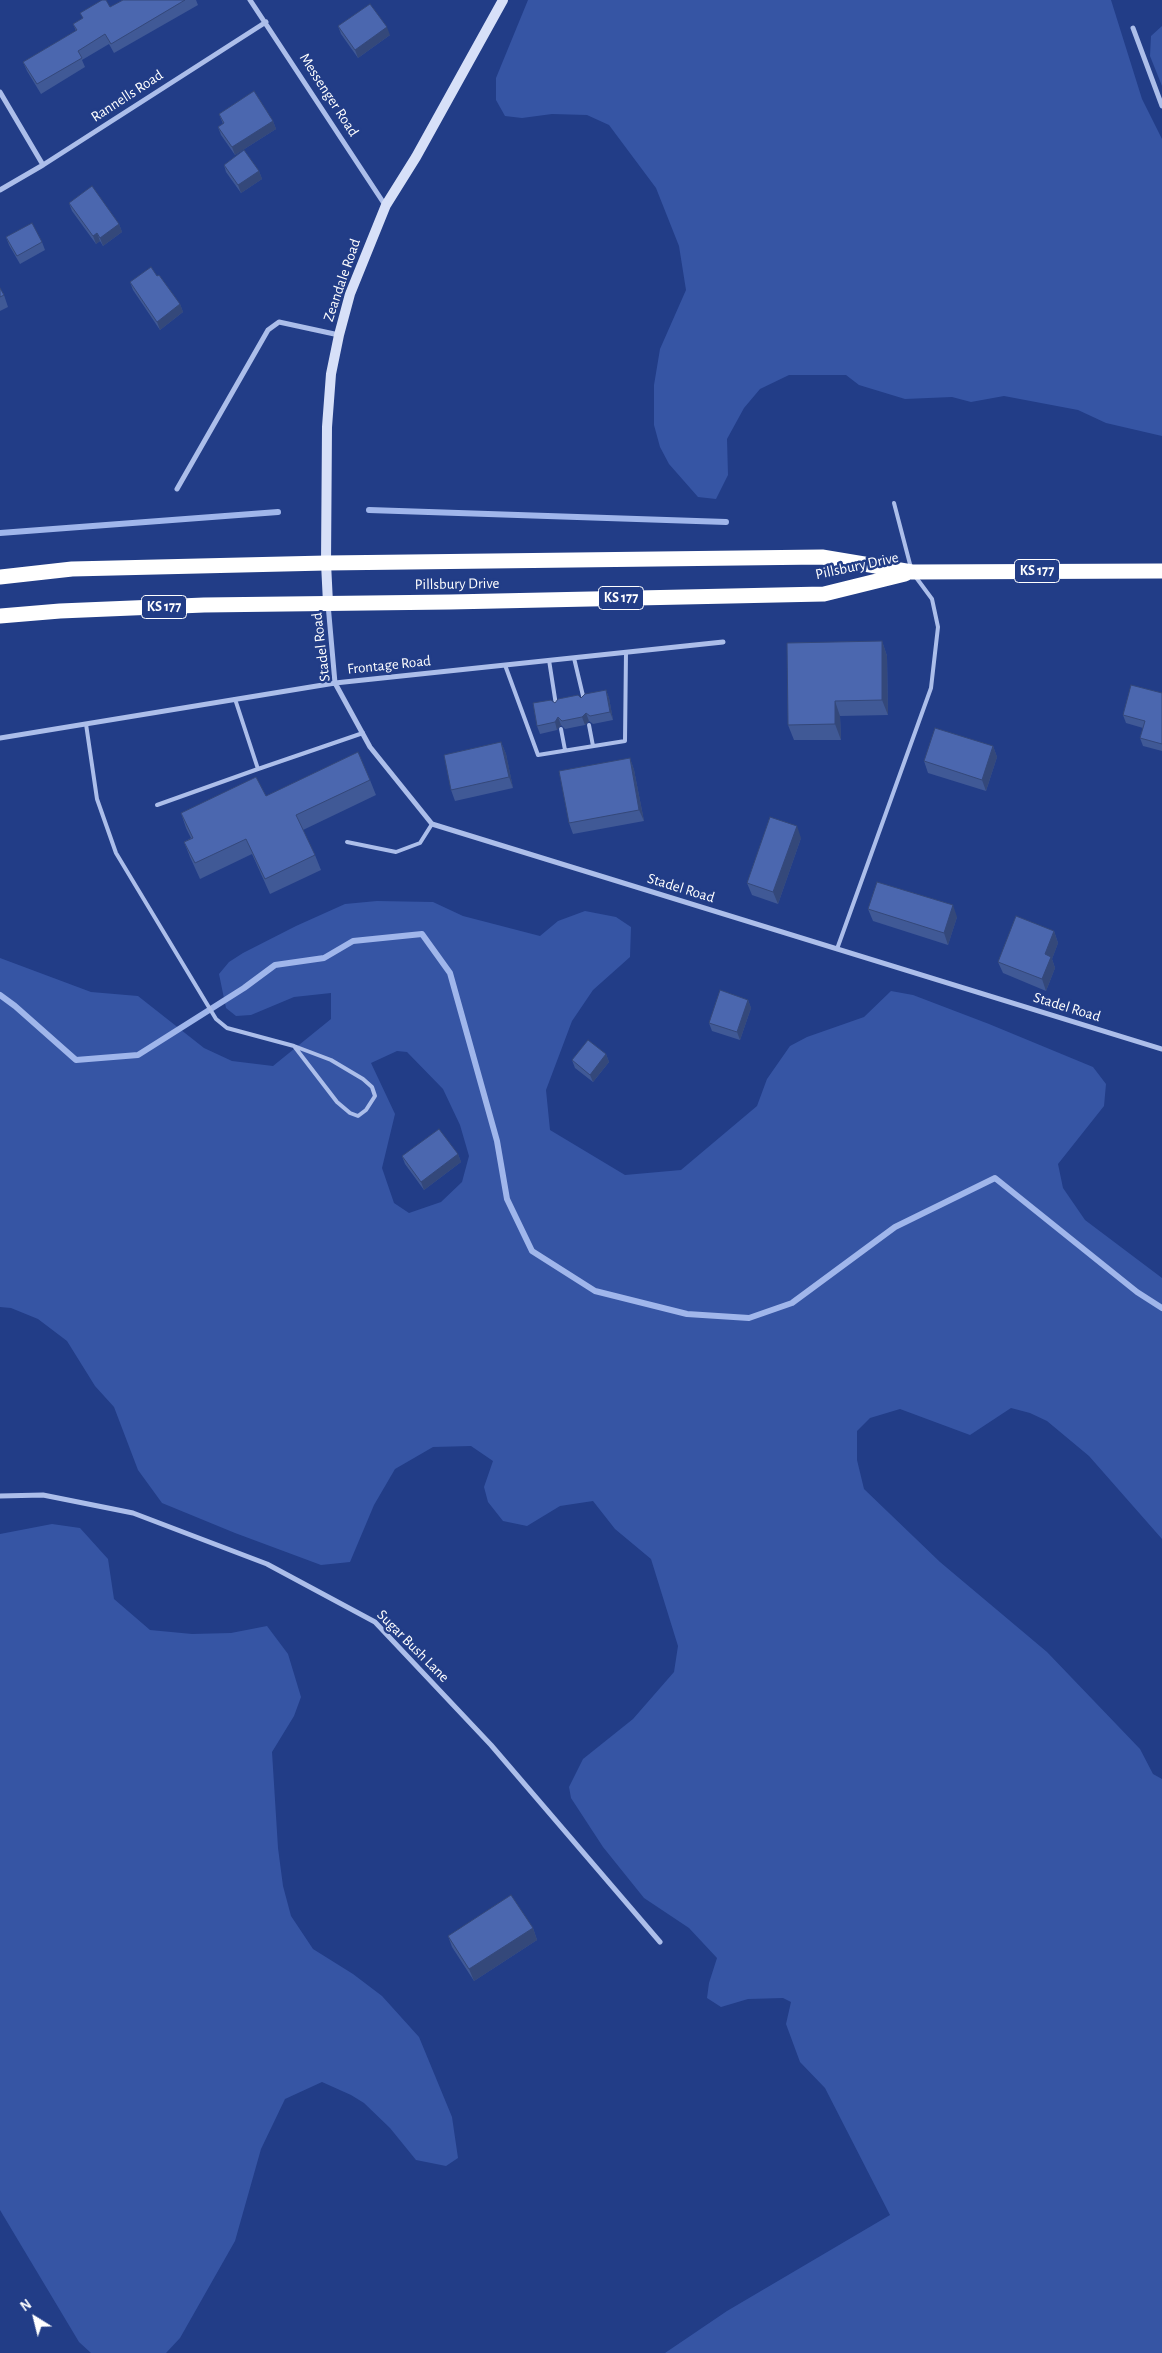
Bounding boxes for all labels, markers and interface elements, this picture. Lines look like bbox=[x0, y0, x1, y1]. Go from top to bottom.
street label: Messenger Road bbox=[295, 50, 363, 140]
street label: Rannells Road bbox=[88, 66, 166, 126]
street label: Zeandale Road bbox=[319, 236, 365, 324]
street label: Pillsbury Drive bbox=[814, 548, 900, 584]
road number: KS 177 bbox=[1014, 560, 1060, 582]
street label: Pillsbury Drive bbox=[414, 574, 500, 594]
road number: KS 177 bbox=[598, 586, 644, 610]
road number: KS 177 bbox=[142, 596, 186, 618]
street label: Stadel Road bbox=[308, 611, 334, 683]
street label: Frontage Road bbox=[346, 652, 432, 678]
street label: Stadel Road bbox=[645, 869, 717, 907]
street label: Stadel Road bbox=[1031, 988, 1103, 1026]
street label: Sugar Bush Lane bbox=[373, 1606, 453, 1686]
north arrow bbox=[10, 2293, 60, 2343]
text: N bbox=[18, 2297, 34, 2314]

